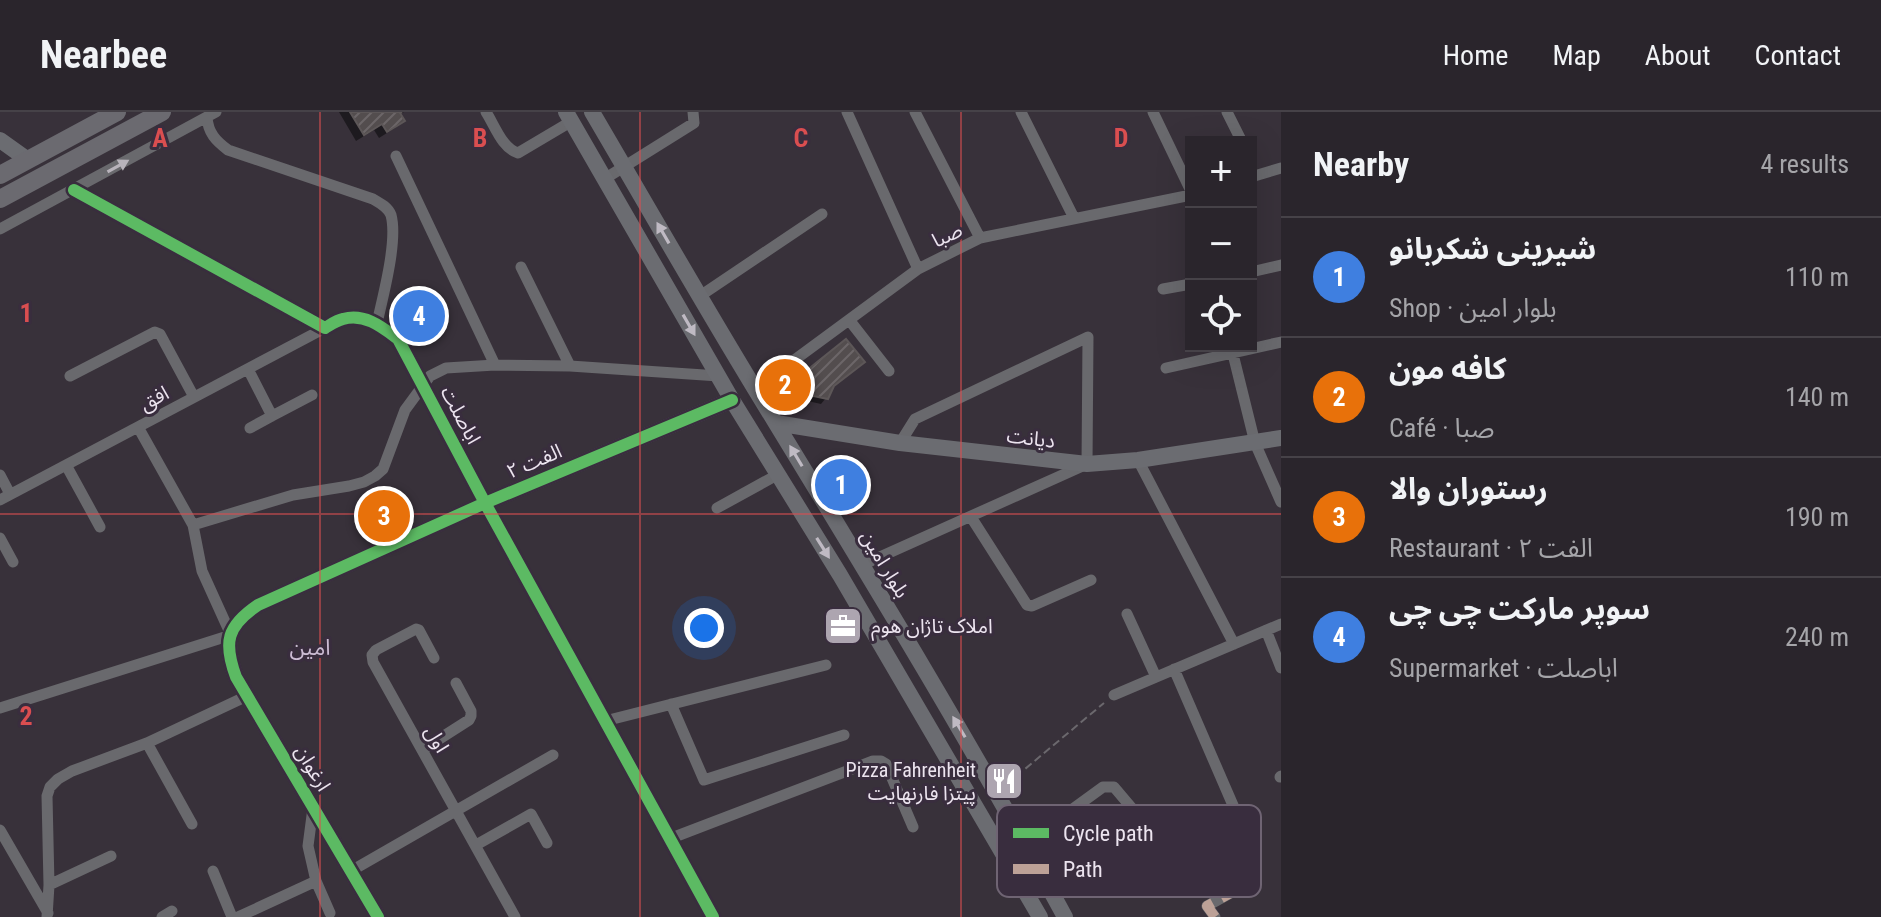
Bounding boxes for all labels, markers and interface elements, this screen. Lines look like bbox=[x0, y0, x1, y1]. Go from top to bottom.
text: Nearbee bbox=[40, 33, 167, 77]
text: Home bbox=[1443, 39, 1508, 72]
text: Map bbox=[1552, 39, 1601, 72]
text: About bbox=[1645, 39, 1711, 72]
text: Contact bbox=[1755, 39, 1841, 72]
text: A bbox=[152, 123, 168, 153]
text: B bbox=[473, 123, 487, 153]
text: C bbox=[794, 123, 809, 153]
text: D bbox=[1114, 123, 1128, 153]
map controls bbox=[1185, 136, 1257, 352]
button: + bbox=[1185, 136, 1257, 208]
text: Nearby bbox=[1313, 144, 1409, 184]
text: 4 results bbox=[1760, 149, 1849, 179]
one-way arrow bbox=[107, 159, 129, 173]
button: − bbox=[1185, 208, 1257, 280]
street label: صبا bbox=[928, 217, 966, 253]
one-way arrow bbox=[656, 222, 670, 244]
text: شیرینی شکربانو bbox=[1389, 231, 1596, 266]
text: 1 bbox=[1332, 262, 1346, 292]
text: 110 m bbox=[1785, 262, 1849, 292]
button: locate bbox=[1185, 280, 1257, 352]
pin: 4 bbox=[393, 286, 445, 346]
text: Shop · بلوار امین bbox=[1389, 293, 1556, 323]
text: 1 bbox=[19, 298, 33, 328]
one-way arrow bbox=[682, 314, 696, 336]
text: کافه مون bbox=[1389, 351, 1506, 386]
pin: 2 bbox=[759, 355, 811, 415]
street label: افق bbox=[135, 380, 173, 416]
street label: اباصلت bbox=[436, 382, 486, 448]
text: 2 bbox=[1332, 382, 1346, 412]
text: 140 m bbox=[1785, 382, 1849, 412]
text: Café · صبا bbox=[1389, 413, 1495, 443]
street label: دیانت bbox=[1005, 423, 1057, 453]
street label: الفت ۲ bbox=[503, 439, 565, 483]
one-way arrow bbox=[789, 445, 803, 467]
pin: 1 bbox=[815, 455, 867, 515]
text: رستوران والا bbox=[1389, 471, 1548, 506]
pin: 3 bbox=[358, 486, 410, 546]
text: 3 bbox=[1332, 502, 1346, 532]
text: 190 m bbox=[1785, 502, 1849, 532]
street label: بلوار امین bbox=[855, 526, 915, 602]
text: Restaurant · الفت ۲ bbox=[1389, 533, 1593, 563]
one-way arrow bbox=[816, 537, 830, 559]
text: سوپر مارکت چی چی bbox=[1389, 591, 1650, 626]
office icon: املاک تاژان هوم bbox=[822, 605, 864, 647]
your location bbox=[684, 608, 724, 648]
place label: املاک تاژان هوم bbox=[871, 614, 993, 641]
text: 4 bbox=[1332, 622, 1346, 652]
text: 240 m bbox=[1785, 622, 1849, 652]
district label: امین bbox=[289, 635, 331, 660]
text: Supermarket · اباصلت bbox=[1389, 653, 1618, 683]
text: 2 bbox=[19, 701, 33, 731]
one-way arrow bbox=[952, 716, 966, 738]
street label: اول bbox=[420, 721, 454, 757]
street label: ارغوان bbox=[290, 741, 336, 795]
place label: Pizza Fahrenheit پیتزا فارنهایت bbox=[846, 758, 976, 806]
restaurant icon: Pizza Fahrenheit پیتزا فارنهایت bbox=[983, 760, 1025, 802]
legend bbox=[997, 805, 1261, 897]
text: Cycle path bbox=[1063, 821, 1154, 846]
text: Path bbox=[1063, 857, 1103, 882]

